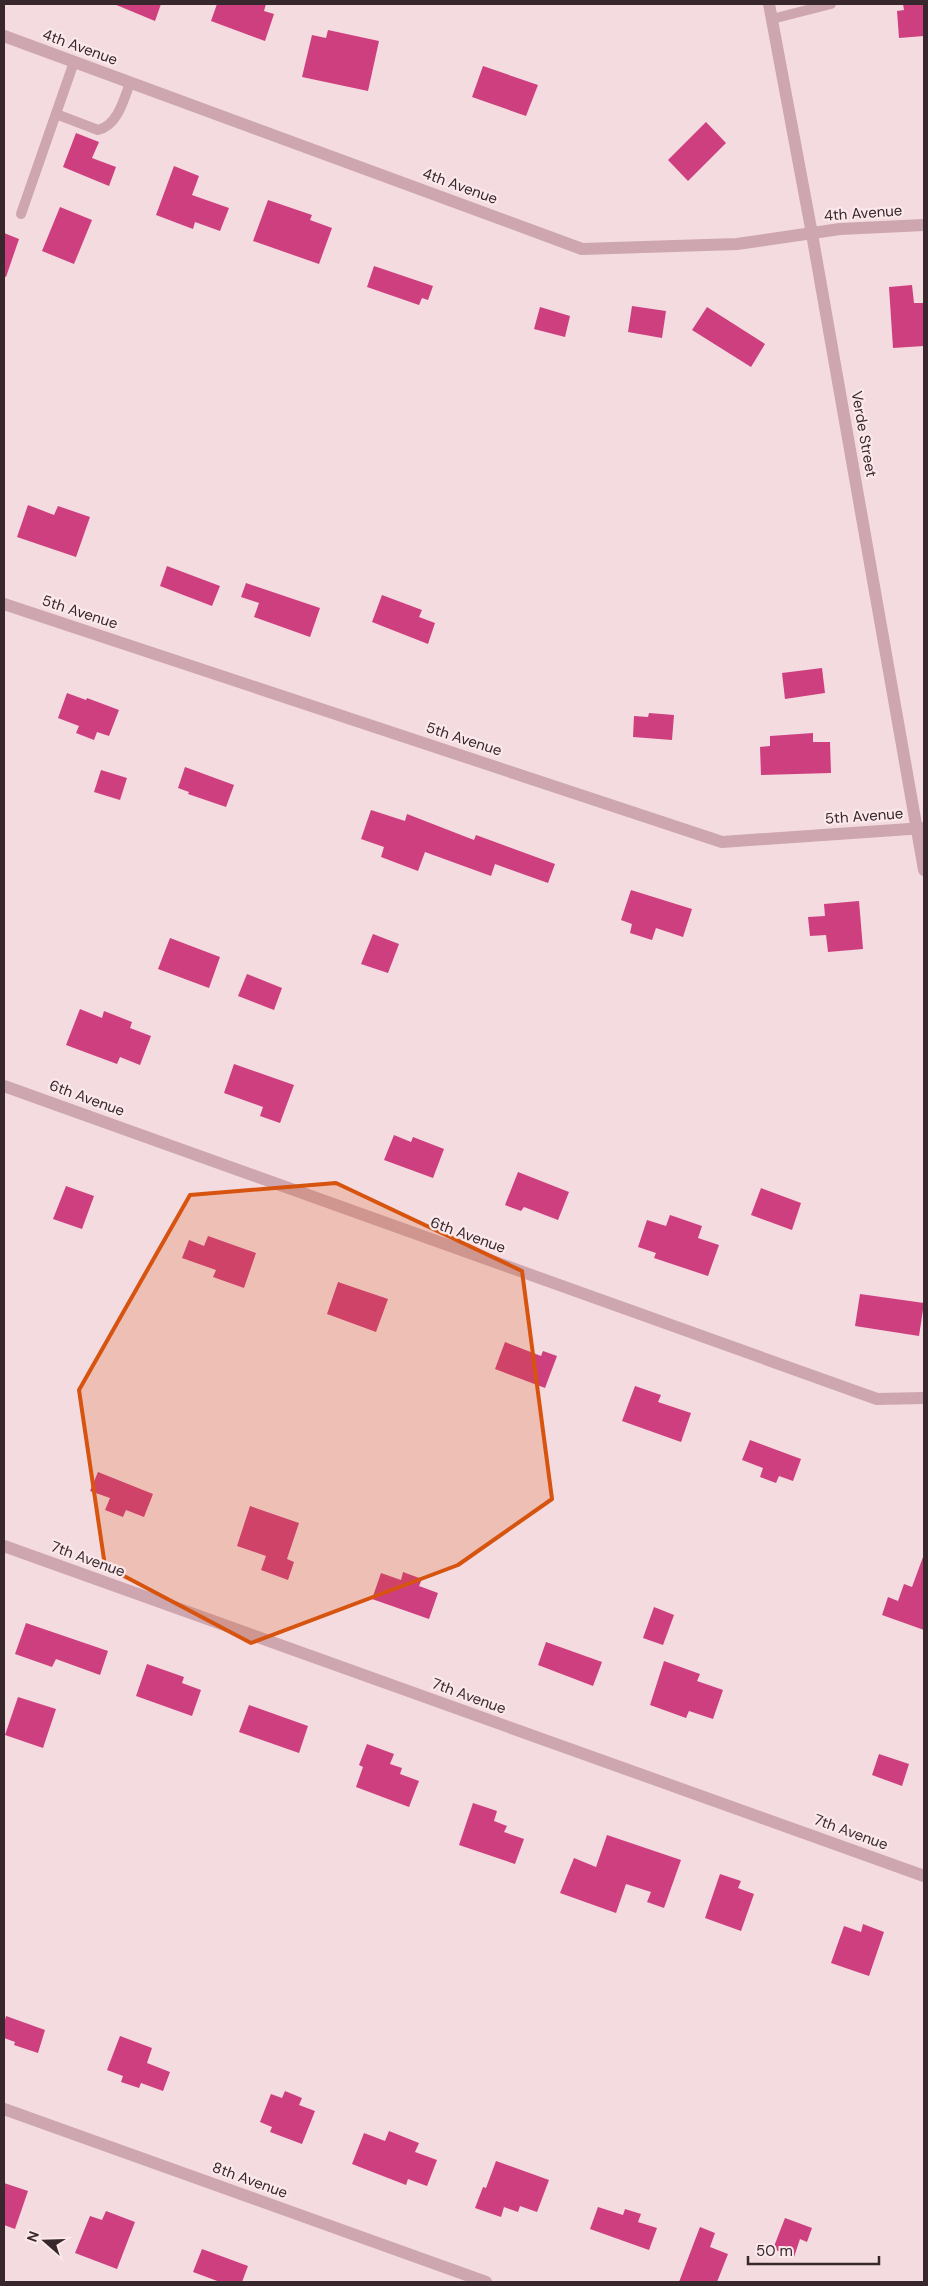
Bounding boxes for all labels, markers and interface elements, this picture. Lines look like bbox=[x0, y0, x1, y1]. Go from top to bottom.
street label: 4th Avenue bbox=[40, 24, 120, 70]
street label: 4th Avenue bbox=[420, 163, 500, 209]
street label: 4th Avenue bbox=[823, 200, 903, 226]
street label: Verde Street bbox=[847, 389, 881, 479]
street label: 5th Avenue bbox=[40, 590, 120, 634]
street label: 5th Avenue bbox=[424, 717, 504, 761]
street label: 5th Avenue bbox=[824, 803, 904, 829]
street label: 6th Avenue bbox=[47, 1075, 127, 1121]
street label: 6th Avenue bbox=[428, 1212, 508, 1258]
street label: 7th Avenue bbox=[48, 1536, 128, 1582]
street label: 7th Avenue bbox=[429, 1673, 509, 1719]
street label: 7th Avenue bbox=[811, 1809, 891, 1855]
street label: 8th Avenue bbox=[210, 2157, 290, 2203]
north arrow bbox=[20, 2216, 70, 2266]
text: N bbox=[23, 2229, 43, 2244]
scale bar bbox=[748, 2234, 879, 2266]
text: 50 m bbox=[756, 2241, 793, 2261]

